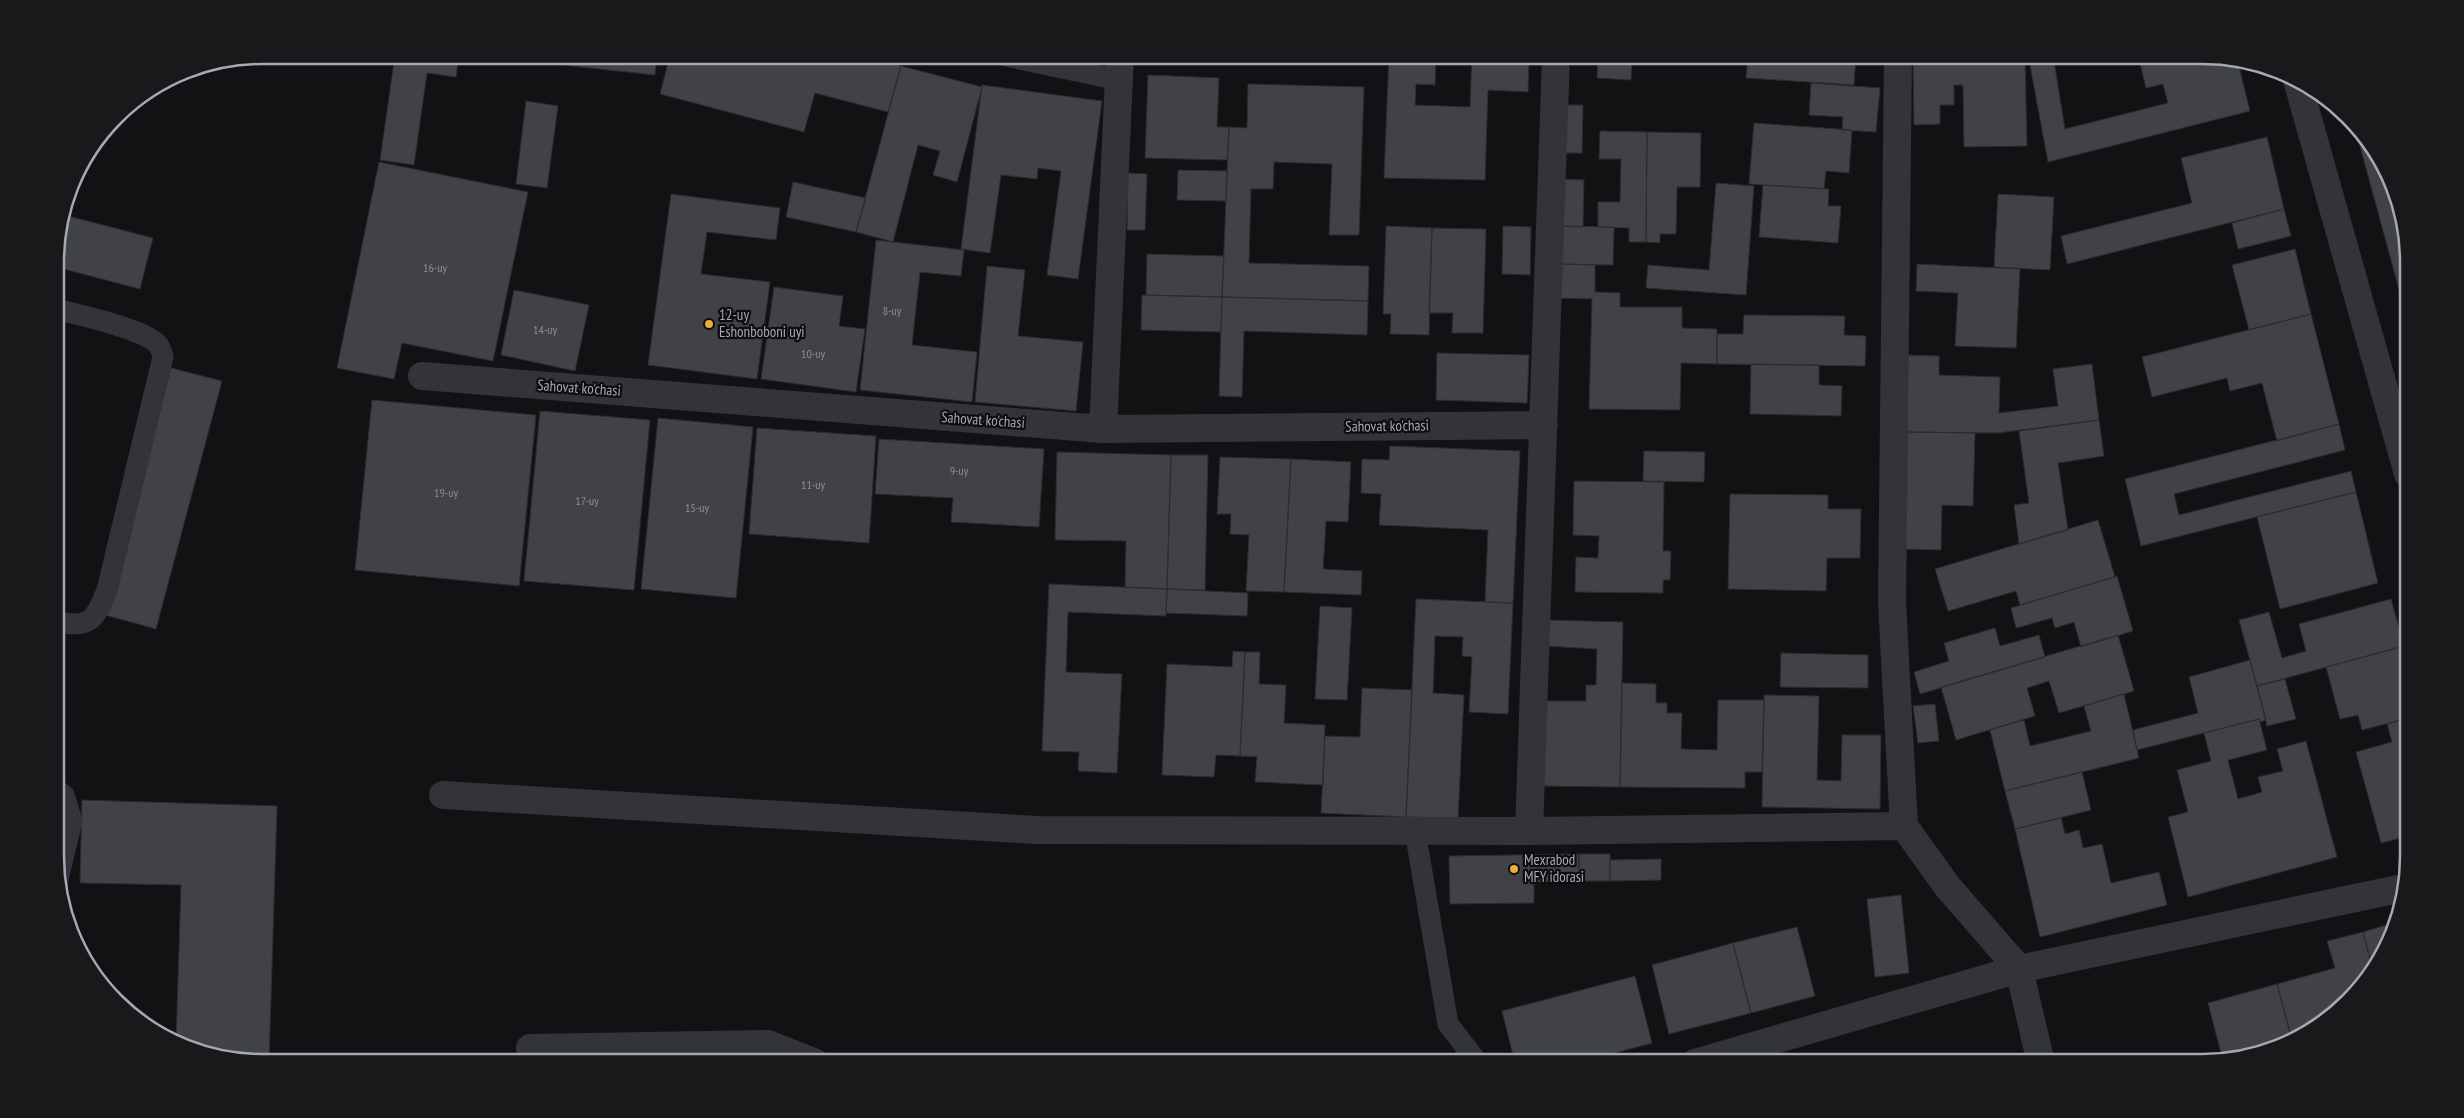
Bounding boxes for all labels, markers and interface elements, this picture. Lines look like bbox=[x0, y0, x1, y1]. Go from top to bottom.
house number: 16-uy bbox=[423, 260, 447, 275]
house number: 8-uy bbox=[883, 303, 902, 318]
place label: 12-uy Eshonboboni uyi bbox=[719, 305, 805, 341]
marker: 12-uy Eshonboboni uyi bbox=[703, 318, 715, 330]
house number: 14-uy bbox=[533, 322, 557, 337]
house number: 10-uy bbox=[801, 346, 825, 361]
street label: Sahovat ko'chasi bbox=[537, 375, 621, 400]
street label: Sahovat ko'chasi bbox=[941, 407, 1025, 432]
street label: Sahovat ko'chasi bbox=[1345, 415, 1429, 436]
house number: 9-uy bbox=[950, 463, 969, 478]
house number: 11-uy bbox=[801, 477, 825, 492]
house number: 19-uy bbox=[434, 485, 458, 500]
house number: 17-uy bbox=[575, 493, 599, 508]
house number: 15-uy bbox=[685, 500, 709, 515]
place label: Mexrabod MFY idorasi bbox=[1524, 850, 1584, 886]
marker: Mexrabod MFY idorasi bbox=[1508, 863, 1520, 875]

